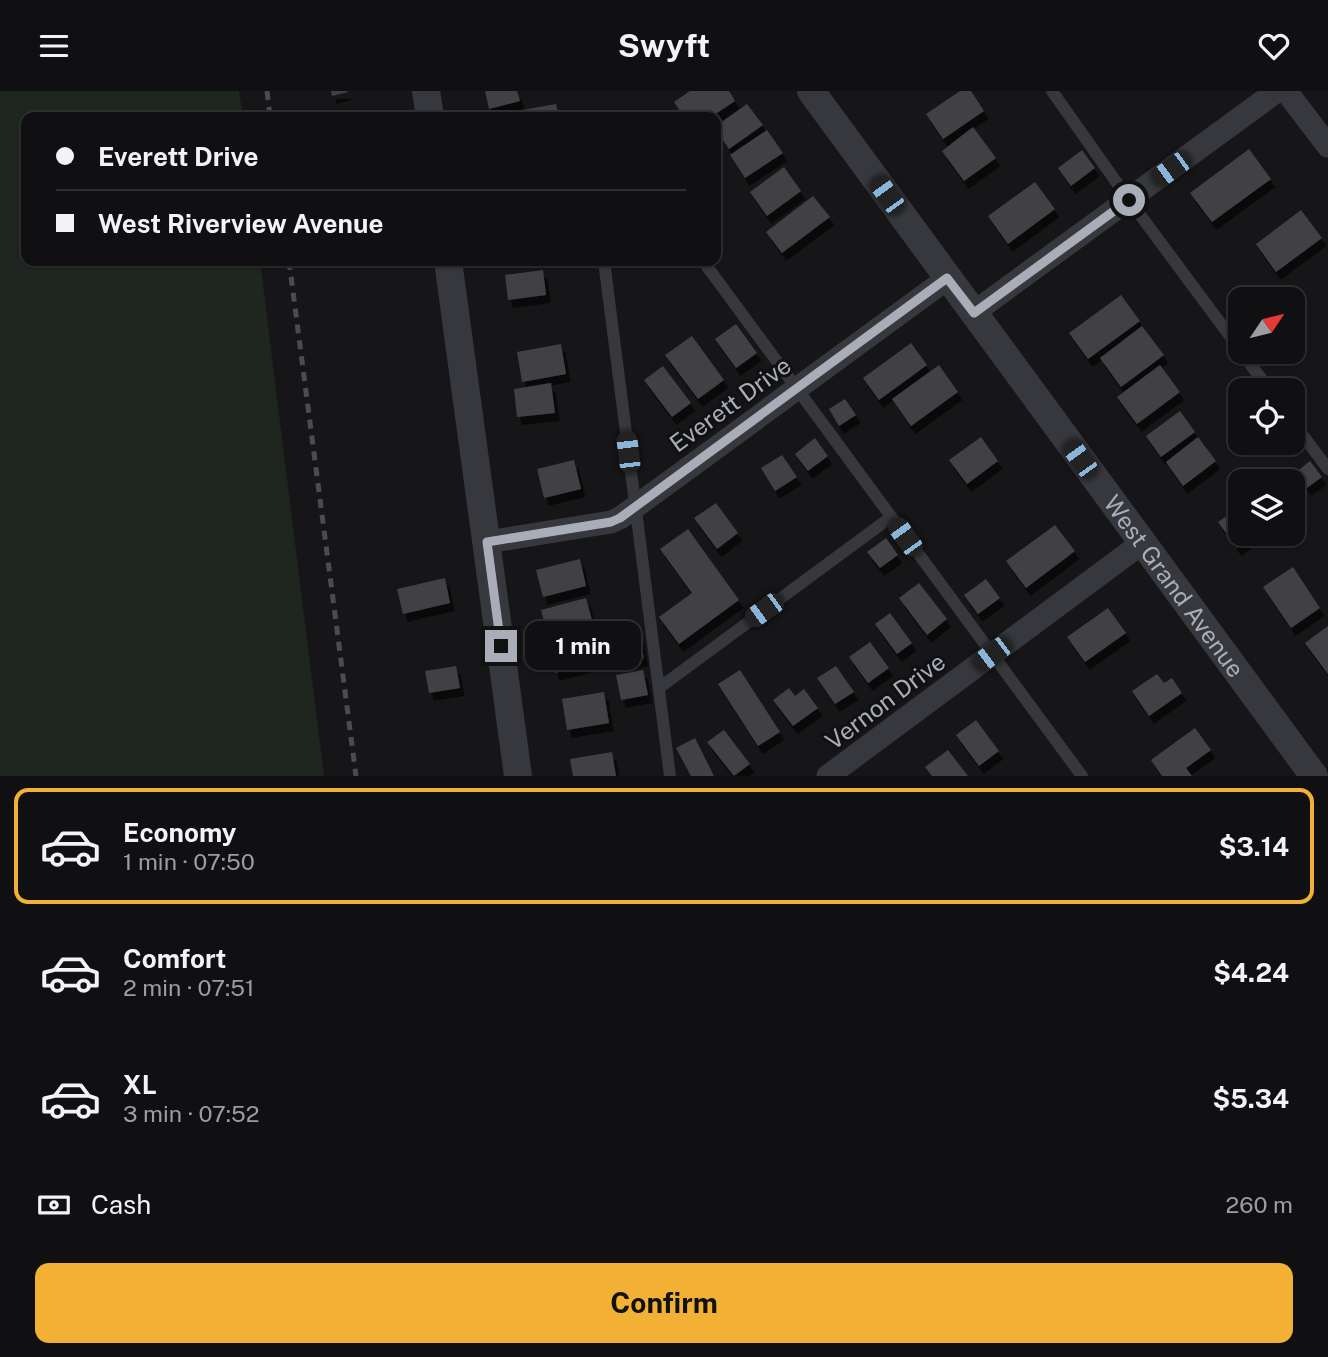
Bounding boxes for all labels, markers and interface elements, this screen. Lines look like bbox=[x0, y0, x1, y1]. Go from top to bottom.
icon: menu bbox=[35, 27, 73, 65]
text: Swyft bbox=[618, 27, 710, 64]
icon: heart bbox=[1255, 27, 1293, 65]
text: Everett Drive bbox=[98, 141, 259, 172]
car bbox=[1148, 148, 1195, 190]
car bbox=[867, 172, 908, 218]
route start bbox=[1113, 184, 1145, 216]
text: West Riverview Avenue bbox=[98, 208, 383, 239]
north arrow bbox=[1228, 287, 1306, 364]
map controls bbox=[1228, 287, 1305, 546]
street label: Everett Drive bbox=[664, 351, 796, 457]
button: locate bbox=[1228, 378, 1305, 455]
car bbox=[616, 430, 641, 474]
car bbox=[1060, 436, 1101, 482]
button: layers bbox=[1228, 469, 1305, 546]
street label: West Grand Avenue bbox=[1098, 489, 1250, 682]
car bbox=[885, 514, 926, 560]
car bbox=[741, 589, 788, 631]
callout: 1 min bbox=[526, 621, 641, 671]
route end bbox=[485, 630, 517, 662]
text: 1 min bbox=[555, 632, 611, 659]
car bbox=[969, 633, 1016, 675]
street label: Vernon Drive bbox=[820, 647, 950, 755]
icon: car bbox=[39, 815, 102, 878]
text: Economy bbox=[123, 817, 236, 848]
text: $3.14 bbox=[1219, 831, 1289, 862]
text: 1 min · 07:50 bbox=[123, 848, 255, 875]
icon: car bbox=[39, 941, 102, 1004]
text: Comfort bbox=[123, 943, 226, 974]
text: $4.24 bbox=[1213, 957, 1289, 988]
text: 2 min · 07:51 bbox=[123, 974, 254, 1001]
icon: car bbox=[39, 1067, 102, 1130]
text: XL bbox=[123, 1069, 157, 1100]
text: $5.34 bbox=[1212, 1083, 1289, 1114]
text: 3 min · 07:52 bbox=[123, 1100, 260, 1127]
icon: cash bbox=[35, 1186, 73, 1224]
text: Cash bbox=[91, 1189, 151, 1220]
text: 260 m bbox=[1226, 1191, 1293, 1218]
button: Confirm bbox=[35, 1263, 1293, 1343]

